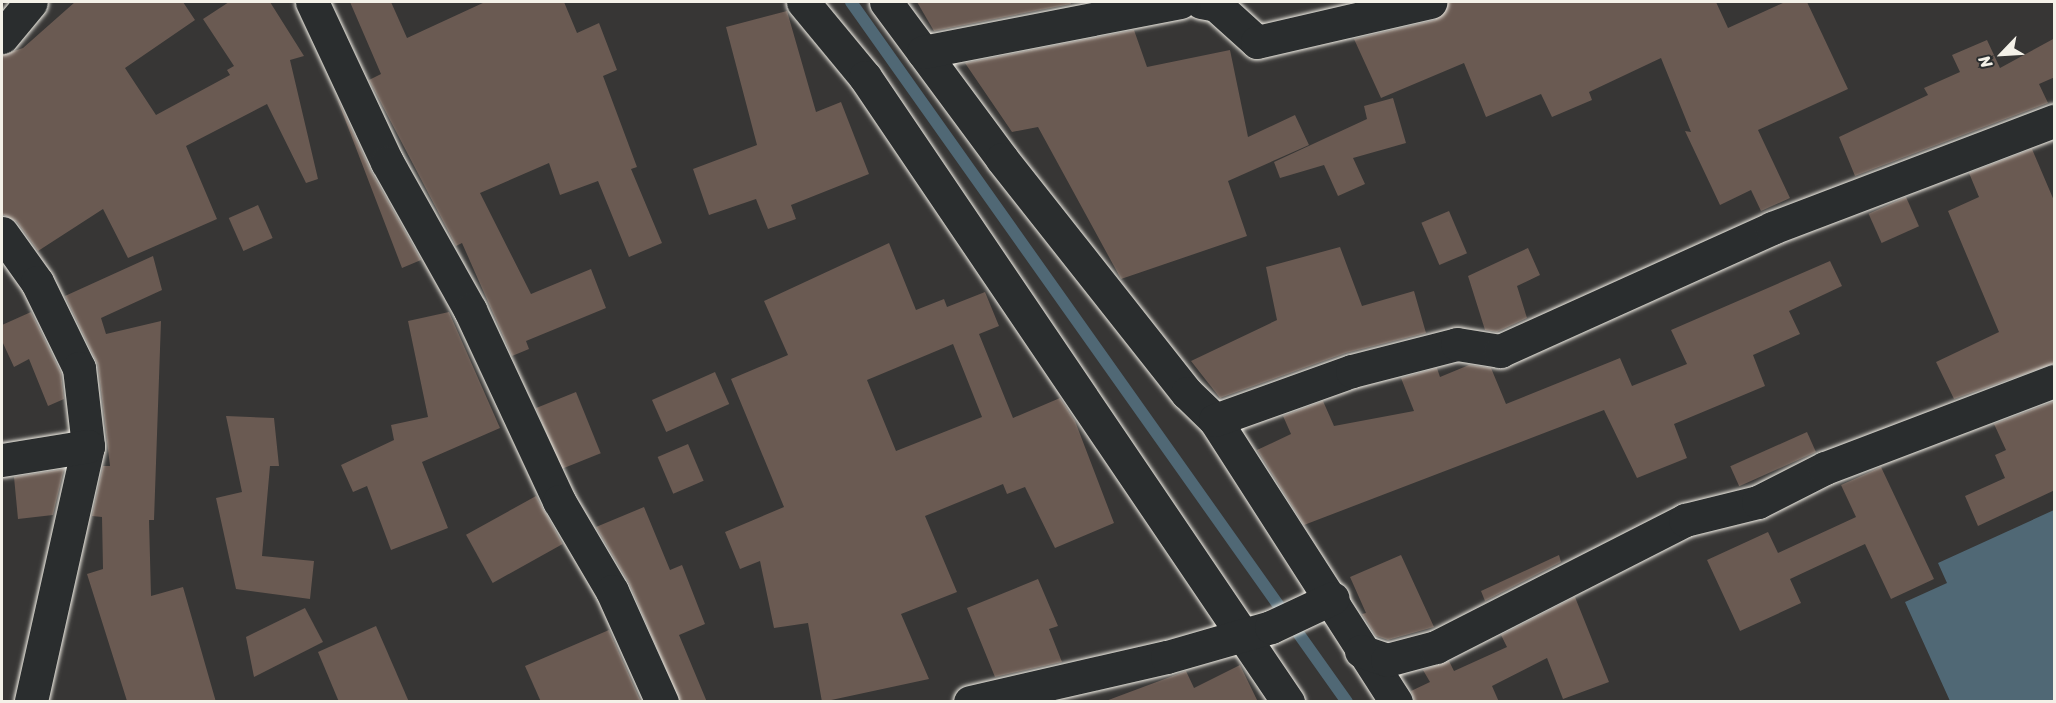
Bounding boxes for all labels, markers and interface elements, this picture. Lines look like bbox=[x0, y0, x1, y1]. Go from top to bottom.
north arrow bbox=[1972, 24, 2032, 84]
text: N bbox=[1970, 51, 2001, 73]

